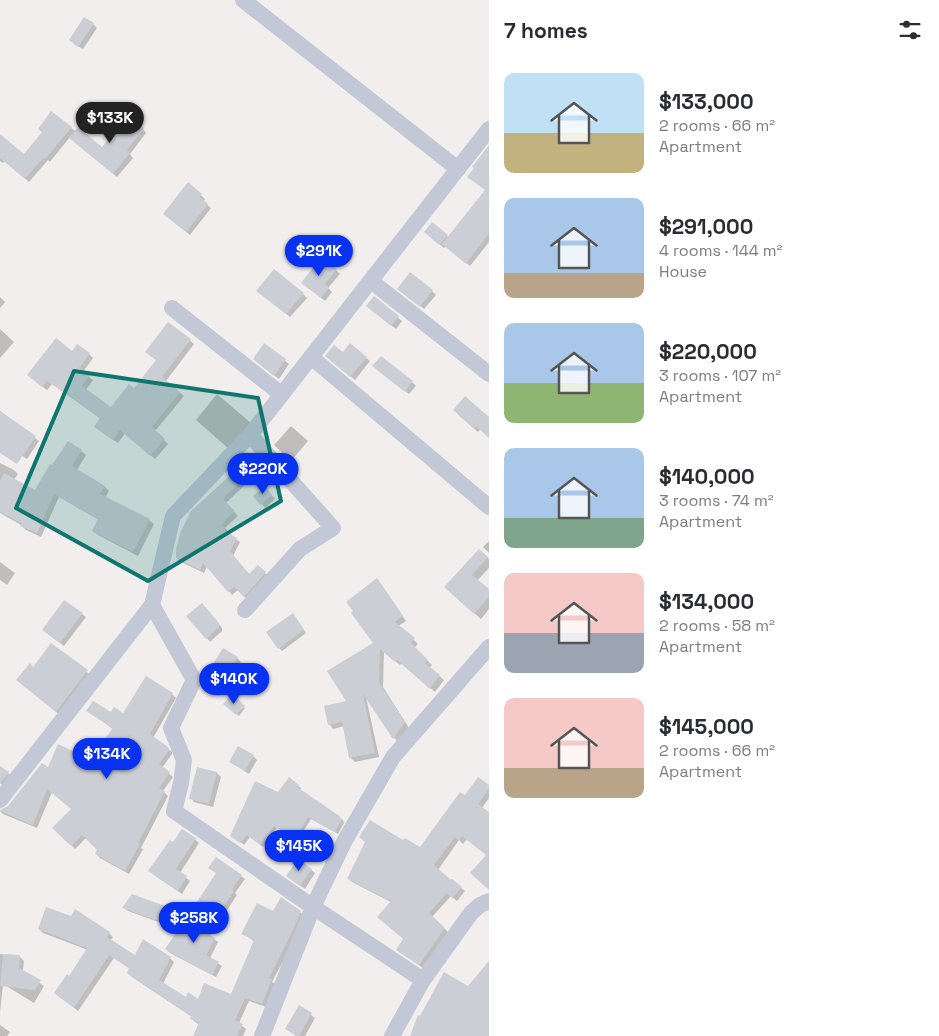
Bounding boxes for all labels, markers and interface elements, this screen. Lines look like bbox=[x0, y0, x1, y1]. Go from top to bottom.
icon: filters bbox=[896, 16, 924, 44]
text: 7 homes bbox=[504, 17, 588, 44]
text: $133,000 bbox=[659, 88, 754, 115]
icon: home bbox=[544, 93, 604, 153]
pin: $133K bbox=[75, 102, 145, 144]
text: $133K bbox=[87, 107, 133, 128]
text: 2 rooms · 66 m² bbox=[659, 115, 775, 136]
text: Apartment bbox=[659, 136, 742, 157]
text: $291,000 bbox=[659, 213, 753, 240]
icon: home bbox=[544, 218, 604, 278]
pin: $291K bbox=[284, 234, 354, 277]
text: $291K bbox=[296, 240, 342, 261]
text: 4 rooms · 144 m² bbox=[659, 240, 782, 261]
text: House bbox=[659, 261, 707, 282]
text: $220,000 bbox=[659, 338, 757, 365]
icon: home bbox=[544, 343, 604, 403]
text: 3 rooms · 107 m² bbox=[659, 365, 781, 386]
text: Apartment bbox=[659, 386, 742, 407]
pin: $220K bbox=[228, 452, 298, 495]
text: $220K bbox=[238, 458, 288, 479]
text: $140,000 bbox=[659, 463, 755, 490]
icon: home bbox=[544, 468, 604, 528]
text: 3 rooms · 74 m² bbox=[659, 490, 774, 511]
text: Apartment bbox=[659, 511, 742, 532]
text: $134,000 bbox=[659, 588, 754, 615]
icon: home bbox=[544, 593, 604, 653]
text: 2 rooms · 58 m² bbox=[659, 615, 775, 636]
text: Apartment bbox=[659, 636, 742, 657]
pin: $140K bbox=[199, 662, 269, 705]
text: $140K bbox=[210, 668, 258, 689]
text: $145,000 bbox=[659, 713, 754, 740]
icon: home bbox=[544, 718, 604, 778]
pin: $134K bbox=[72, 738, 142, 780]
text: 2 rooms · 66 m² bbox=[659, 740, 775, 761]
text: $134K bbox=[84, 743, 130, 764]
text: Apartment bbox=[659, 761, 742, 782]
pin: $145K bbox=[264, 830, 334, 872]
text: $145K bbox=[276, 835, 322, 856]
pin: $258K bbox=[159, 902, 229, 944]
text: $258K bbox=[170, 907, 218, 928]

